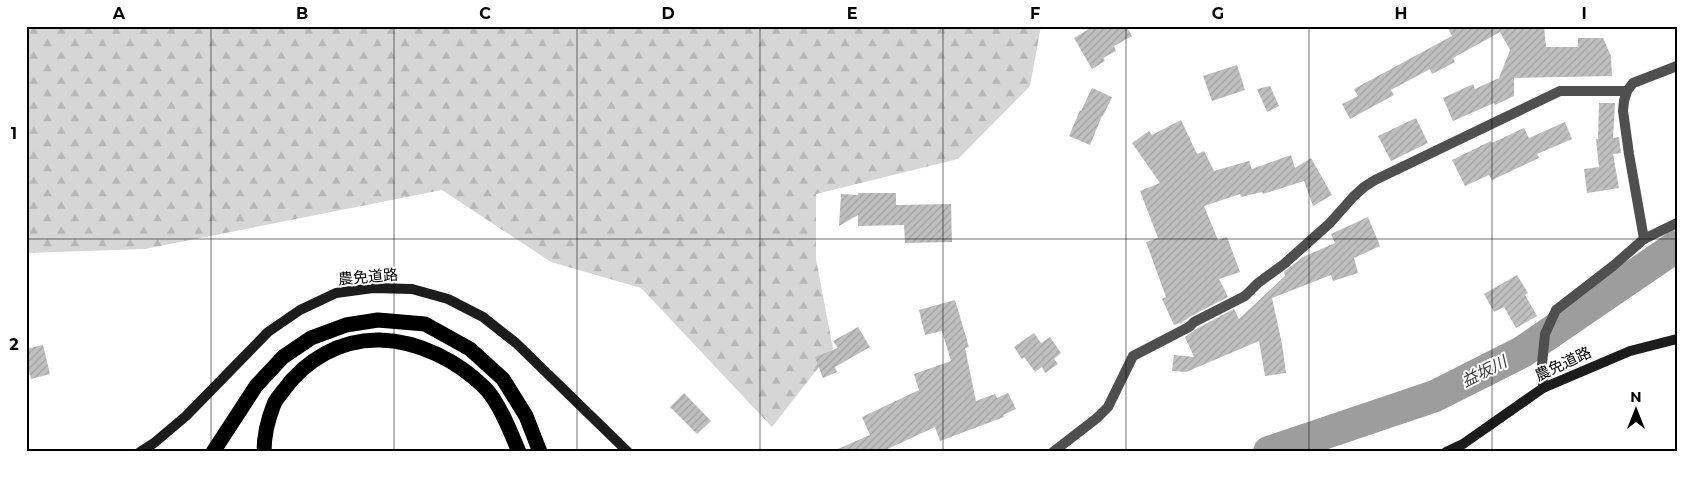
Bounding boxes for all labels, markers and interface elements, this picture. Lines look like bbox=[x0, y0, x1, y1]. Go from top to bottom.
text: A bbox=[112, 4, 126, 23]
text: B bbox=[296, 4, 308, 23]
text: C bbox=[479, 4, 491, 23]
text: D bbox=[661, 4, 675, 23]
text: E bbox=[847, 4, 857, 23]
text: F bbox=[1030, 4, 1040, 23]
text: G bbox=[1212, 4, 1224, 23]
text: H bbox=[1395, 4, 1407, 23]
text: I bbox=[1581, 4, 1587, 23]
text: 1 bbox=[11, 124, 17, 143]
street label: 農免道路 bbox=[337, 264, 399, 289]
text: 2 bbox=[9, 335, 19, 354]
street label: 農免道路 bbox=[1532, 342, 1594, 385]
water label: 益坂川 bbox=[1459, 351, 1512, 391]
north arrow bbox=[1610, 386, 1660, 436]
text: N bbox=[1630, 388, 1642, 406]

